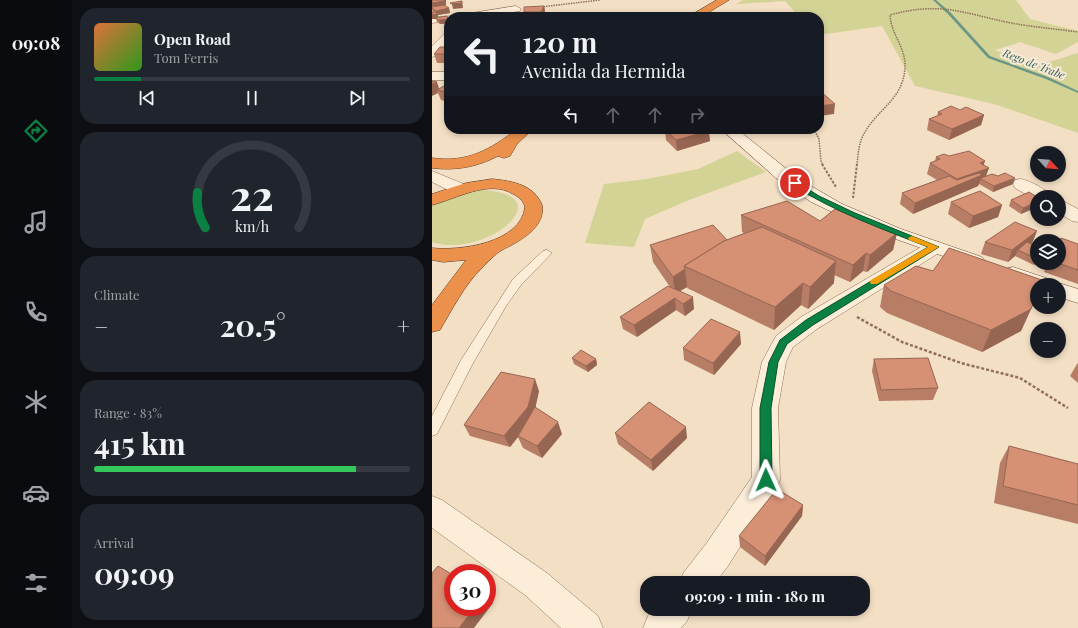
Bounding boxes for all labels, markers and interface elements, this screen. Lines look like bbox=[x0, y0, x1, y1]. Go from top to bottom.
text: 120 m bbox=[522, 23, 597, 60]
icon: left bbox=[456, 28, 508, 80]
text: Open Road bbox=[154, 29, 231, 49]
text: 09:08 bbox=[12, 31, 60, 55]
water label: Rego de Trabe bbox=[1000, 44, 1068, 82]
text: Tom Ferris bbox=[154, 49, 218, 66]
text: Avenida da Hermida bbox=[522, 59, 686, 83]
icon: previous bbox=[136, 87, 158, 109]
icon: pause bbox=[241, 87, 263, 109]
icon: next bbox=[346, 87, 368, 109]
icon: left bbox=[560, 104, 582, 126]
icon: ahead bbox=[602, 104, 624, 126]
icon: ahead bbox=[644, 104, 666, 126]
icon: right bbox=[686, 104, 708, 126]
icon: directions bbox=[22, 117, 50, 145]
north arrow bbox=[1030, 146, 1066, 182]
map controls bbox=[1030, 146, 1066, 358]
text: 22 bbox=[230, 166, 274, 221]
pin bbox=[778, 166, 812, 200]
icon: arrive bbox=[784, 172, 806, 194]
button: search bbox=[1030, 190, 1066, 226]
icon: music bbox=[22, 208, 50, 236]
text: km/h bbox=[235, 217, 270, 236]
button: layers bbox=[1030, 234, 1066, 270]
button: + bbox=[1030, 278, 1066, 314]
text: Climate bbox=[94, 286, 140, 303]
icon: phone bbox=[22, 298, 50, 326]
text: 20.5° bbox=[220, 305, 286, 345]
text: − bbox=[94, 311, 108, 341]
text: + bbox=[397, 311, 410, 341]
button: − bbox=[1030, 322, 1066, 358]
icon: climate bbox=[22, 388, 50, 416]
text: Range · 83% bbox=[94, 404, 162, 421]
text: 415 km bbox=[94, 423, 186, 463]
position arrow bbox=[745, 459, 787, 501]
icon: car bbox=[22, 479, 50, 507]
text: Arrival bbox=[94, 534, 134, 551]
text: 09:09 bbox=[94, 553, 175, 593]
speed limit sign: 30 bbox=[444, 564, 496, 616]
icon: filters bbox=[22, 569, 50, 597]
text: 09:09 · 1 min · 180 m bbox=[685, 586, 825, 606]

